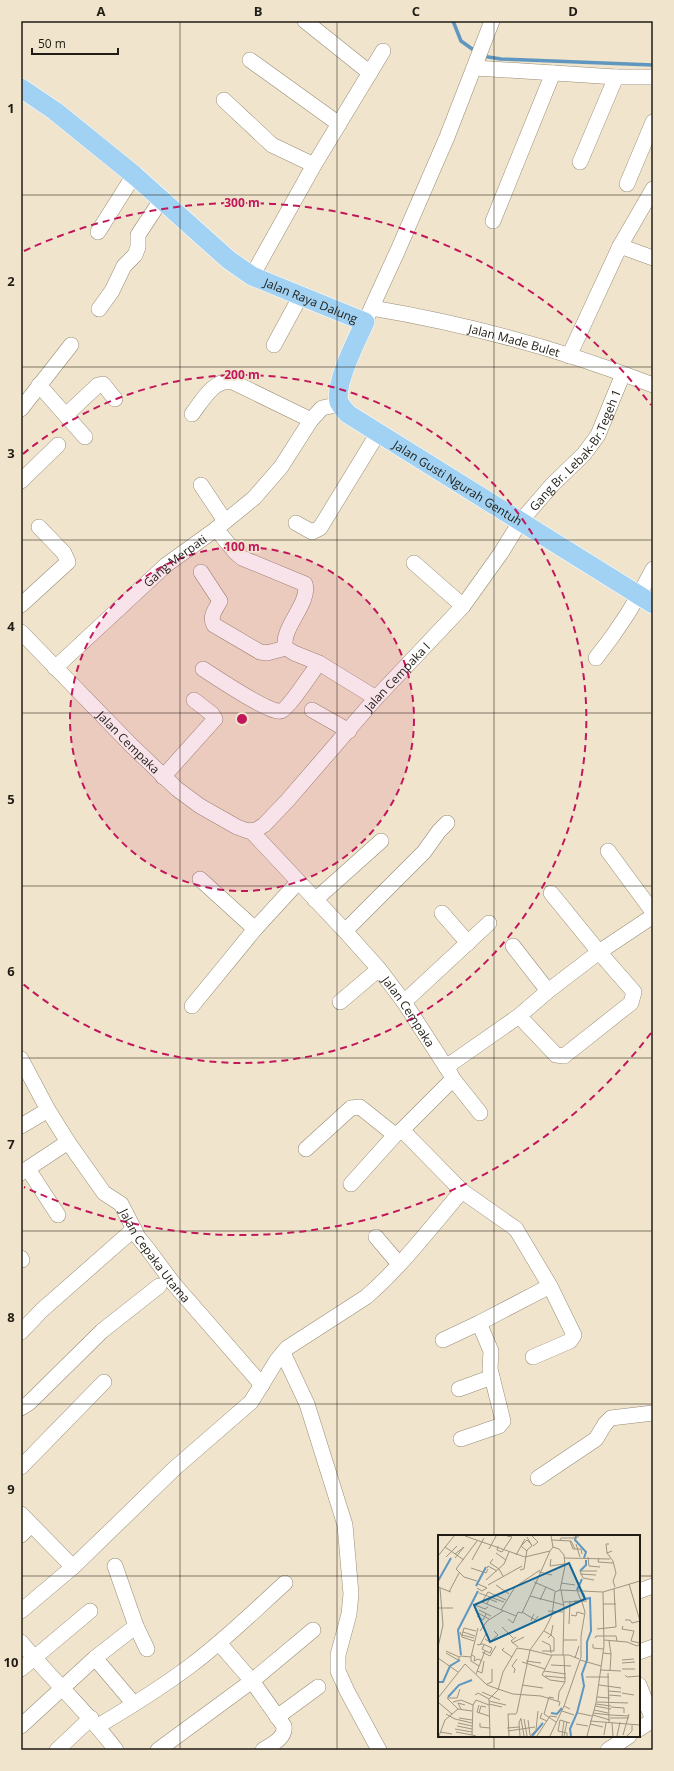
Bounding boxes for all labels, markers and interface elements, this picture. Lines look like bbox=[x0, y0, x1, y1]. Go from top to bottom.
text: A bbox=[97, 2, 106, 20]
text: B bbox=[254, 2, 263, 20]
text: C bbox=[412, 2, 420, 20]
text: D bbox=[568, 2, 578, 20]
scale bar bbox=[32, 30, 118, 56]
text: 50 m bbox=[38, 35, 66, 52]
text: 1 bbox=[7, 99, 15, 117]
text: 300 m bbox=[224, 194, 260, 211]
text: 2 bbox=[7, 272, 15, 290]
street label: Jalan Raya Dalung bbox=[261, 273, 361, 327]
street label: Jalan Made Bulet bbox=[466, 319, 562, 361]
text: 200 m bbox=[224, 366, 260, 383]
street label: Gang Br. Lebak-Br.Tegeh 1 bbox=[525, 387, 624, 514]
street label: Jalan Gusti Ngurah Gentuh bbox=[389, 435, 526, 529]
text: 3 bbox=[7, 444, 15, 462]
street label: Gang Merpati bbox=[139, 530, 210, 591]
text: 100 m bbox=[224, 538, 260, 555]
text: 4 bbox=[7, 617, 15, 635]
street label: Jalan Cempaka I bbox=[359, 638, 433, 715]
street label: Jalan Cempaka bbox=[93, 706, 164, 777]
centre of rings bbox=[235, 712, 249, 726]
text: 5 bbox=[7, 790, 15, 808]
text: 6 bbox=[7, 962, 15, 980]
street label: Jalan Cempaka bbox=[378, 971, 439, 1050]
text: 7 bbox=[7, 1135, 15, 1153]
street label: Jalan Cepaka Utama bbox=[116, 1204, 194, 1306]
text: 8 bbox=[7, 1308, 15, 1326]
text: 9 bbox=[7, 1480, 15, 1498]
inset map bbox=[438, 1535, 640, 1737]
text: 10 bbox=[4, 1653, 18, 1671]

